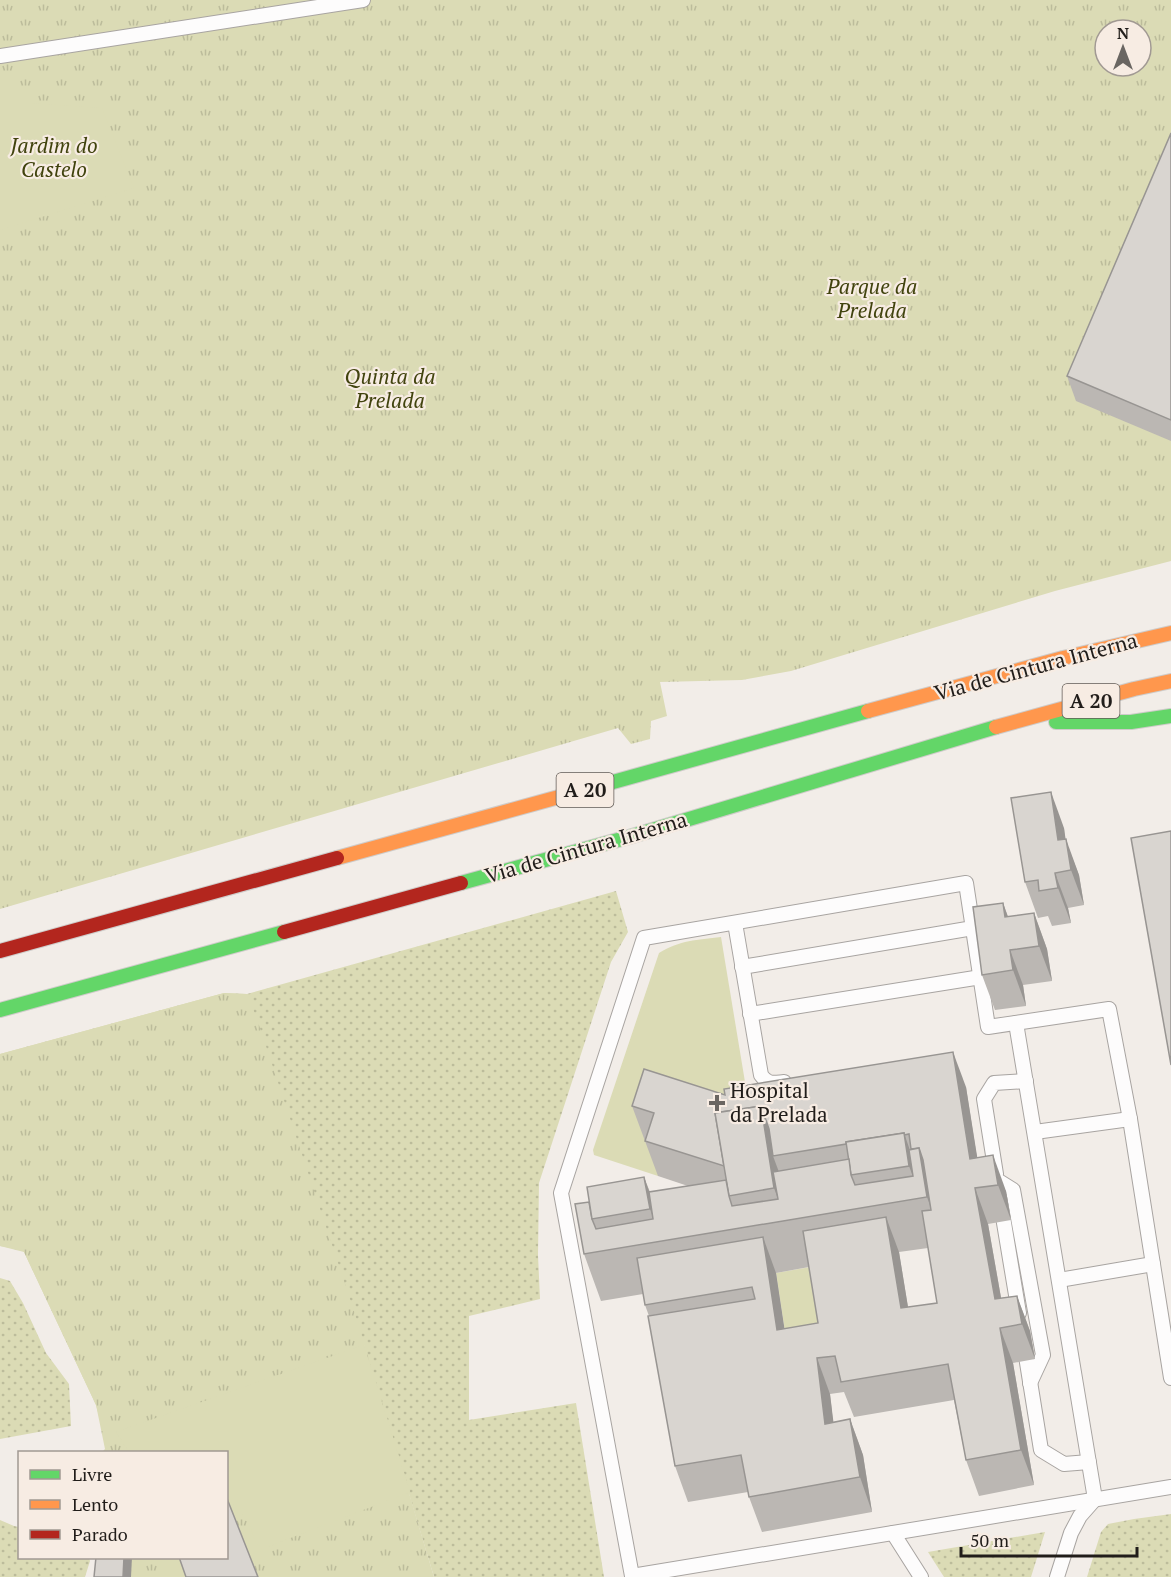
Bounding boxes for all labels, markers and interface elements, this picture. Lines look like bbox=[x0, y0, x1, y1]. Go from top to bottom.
north arrow bbox=[1093, 18, 1153, 78]
text: N bbox=[1117, 22, 1129, 44]
park label: Jardim do Castelo bbox=[9, 131, 98, 183]
park label: Parque da Prelada bbox=[826, 272, 917, 324]
park label: Quinta da Prelada bbox=[345, 362, 435, 414]
street label: Via de Cintura Interna bbox=[931, 625, 1141, 707]
road number: A 20 bbox=[1062, 684, 1120, 718]
road number: A 20 bbox=[556, 773, 614, 807]
street label: Via de Cintura Interna bbox=[481, 805, 690, 889]
place label: Hospital da Prelada bbox=[730, 1076, 828, 1128]
marker: Hospital da Prelada bbox=[708, 1094, 726, 1112]
legend bbox=[18, 1451, 228, 1559]
text: Livre bbox=[72, 1462, 112, 1486]
text: Lento bbox=[72, 1492, 118, 1516]
scale bar bbox=[961, 1520, 1136, 1558]
text: Parado bbox=[72, 1522, 128, 1546]
text: 50 m bbox=[970, 1528, 1010, 1552]

